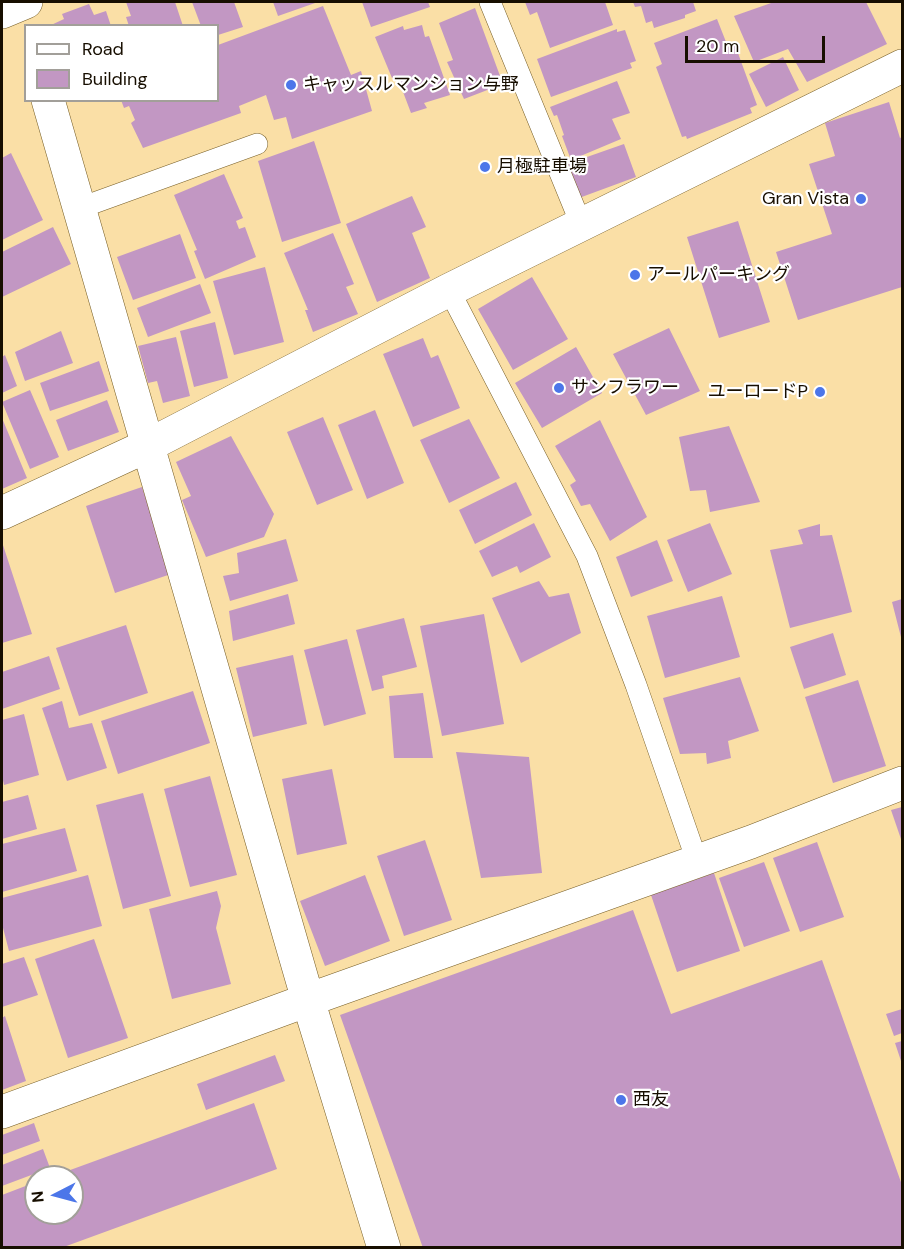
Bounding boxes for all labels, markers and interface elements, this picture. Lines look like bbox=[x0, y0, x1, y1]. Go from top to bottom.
legend bbox=[24, 24, 219, 102]
scale bar bbox=[688, 24, 828, 62]
text: 20 m bbox=[696, 34, 739, 58]
text: Road bbox=[82, 37, 124, 61]
text: Building bbox=[82, 67, 147, 91]
place label: キャッスルマンション与野 bbox=[303, 74, 519, 96]
marker: キャッスルマンション与野 bbox=[284, 78, 298, 92]
place label: 月極駐車場 bbox=[497, 156, 587, 178]
marker: 月極駐車場 bbox=[478, 160, 492, 174]
place label: Gran Vista bbox=[762, 188, 849, 210]
marker: Gran Vista bbox=[854, 192, 868, 206]
place label: アールパーキング bbox=[647, 264, 790, 286]
marker: アールパーキング bbox=[628, 268, 642, 282]
place label: サンフラワー bbox=[571, 377, 679, 399]
marker: サンフラワー bbox=[552, 381, 566, 395]
place label: ユーロードP bbox=[708, 381, 808, 403]
marker: ユーロードP bbox=[813, 385, 827, 399]
place label: 西友 bbox=[633, 1089, 669, 1111]
marker: 西友 bbox=[614, 1093, 628, 1107]
north arrow bbox=[24, 1165, 84, 1225]
text: N bbox=[27, 1190, 49, 1204]

